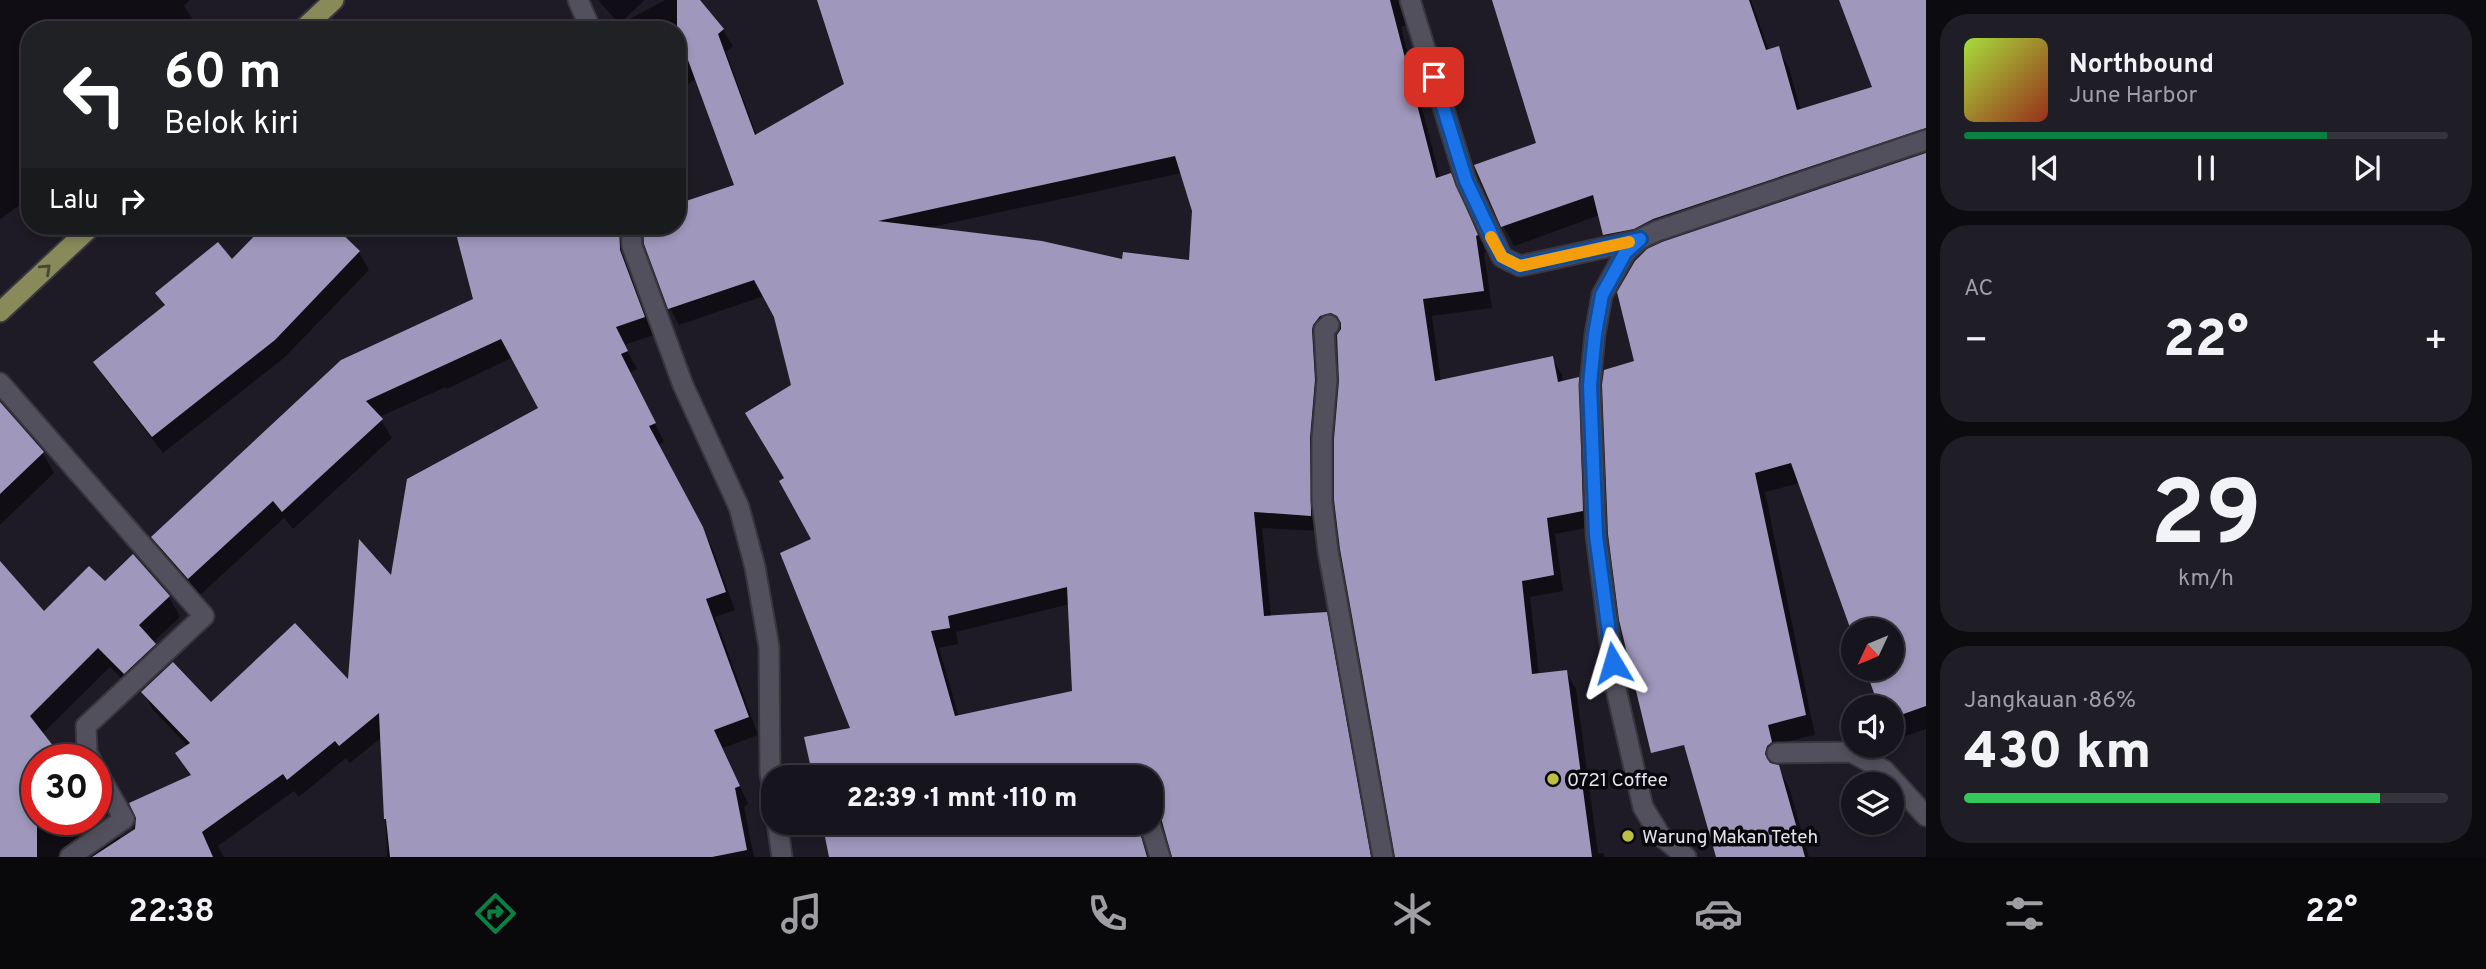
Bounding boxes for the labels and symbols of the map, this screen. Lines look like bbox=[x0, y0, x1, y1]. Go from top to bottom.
pin bbox=[1404, 47, 1464, 107]
one-way arrow bbox=[38, 264, 51, 277]
north arrow bbox=[1841, 618, 1904, 681]
position arrow bbox=[1576, 626, 1650, 700]
speed limit sign: 30 bbox=[21, 744, 112, 835]
place label: 0721 Coffee bbox=[1567, 769, 1668, 793]
marker: 0721 Coffee bbox=[1545, 771, 1561, 787]
place label: Warung Makan Teteh bbox=[1642, 826, 1818, 850]
marker: Warung Makan Teteh bbox=[1620, 828, 1636, 844]

